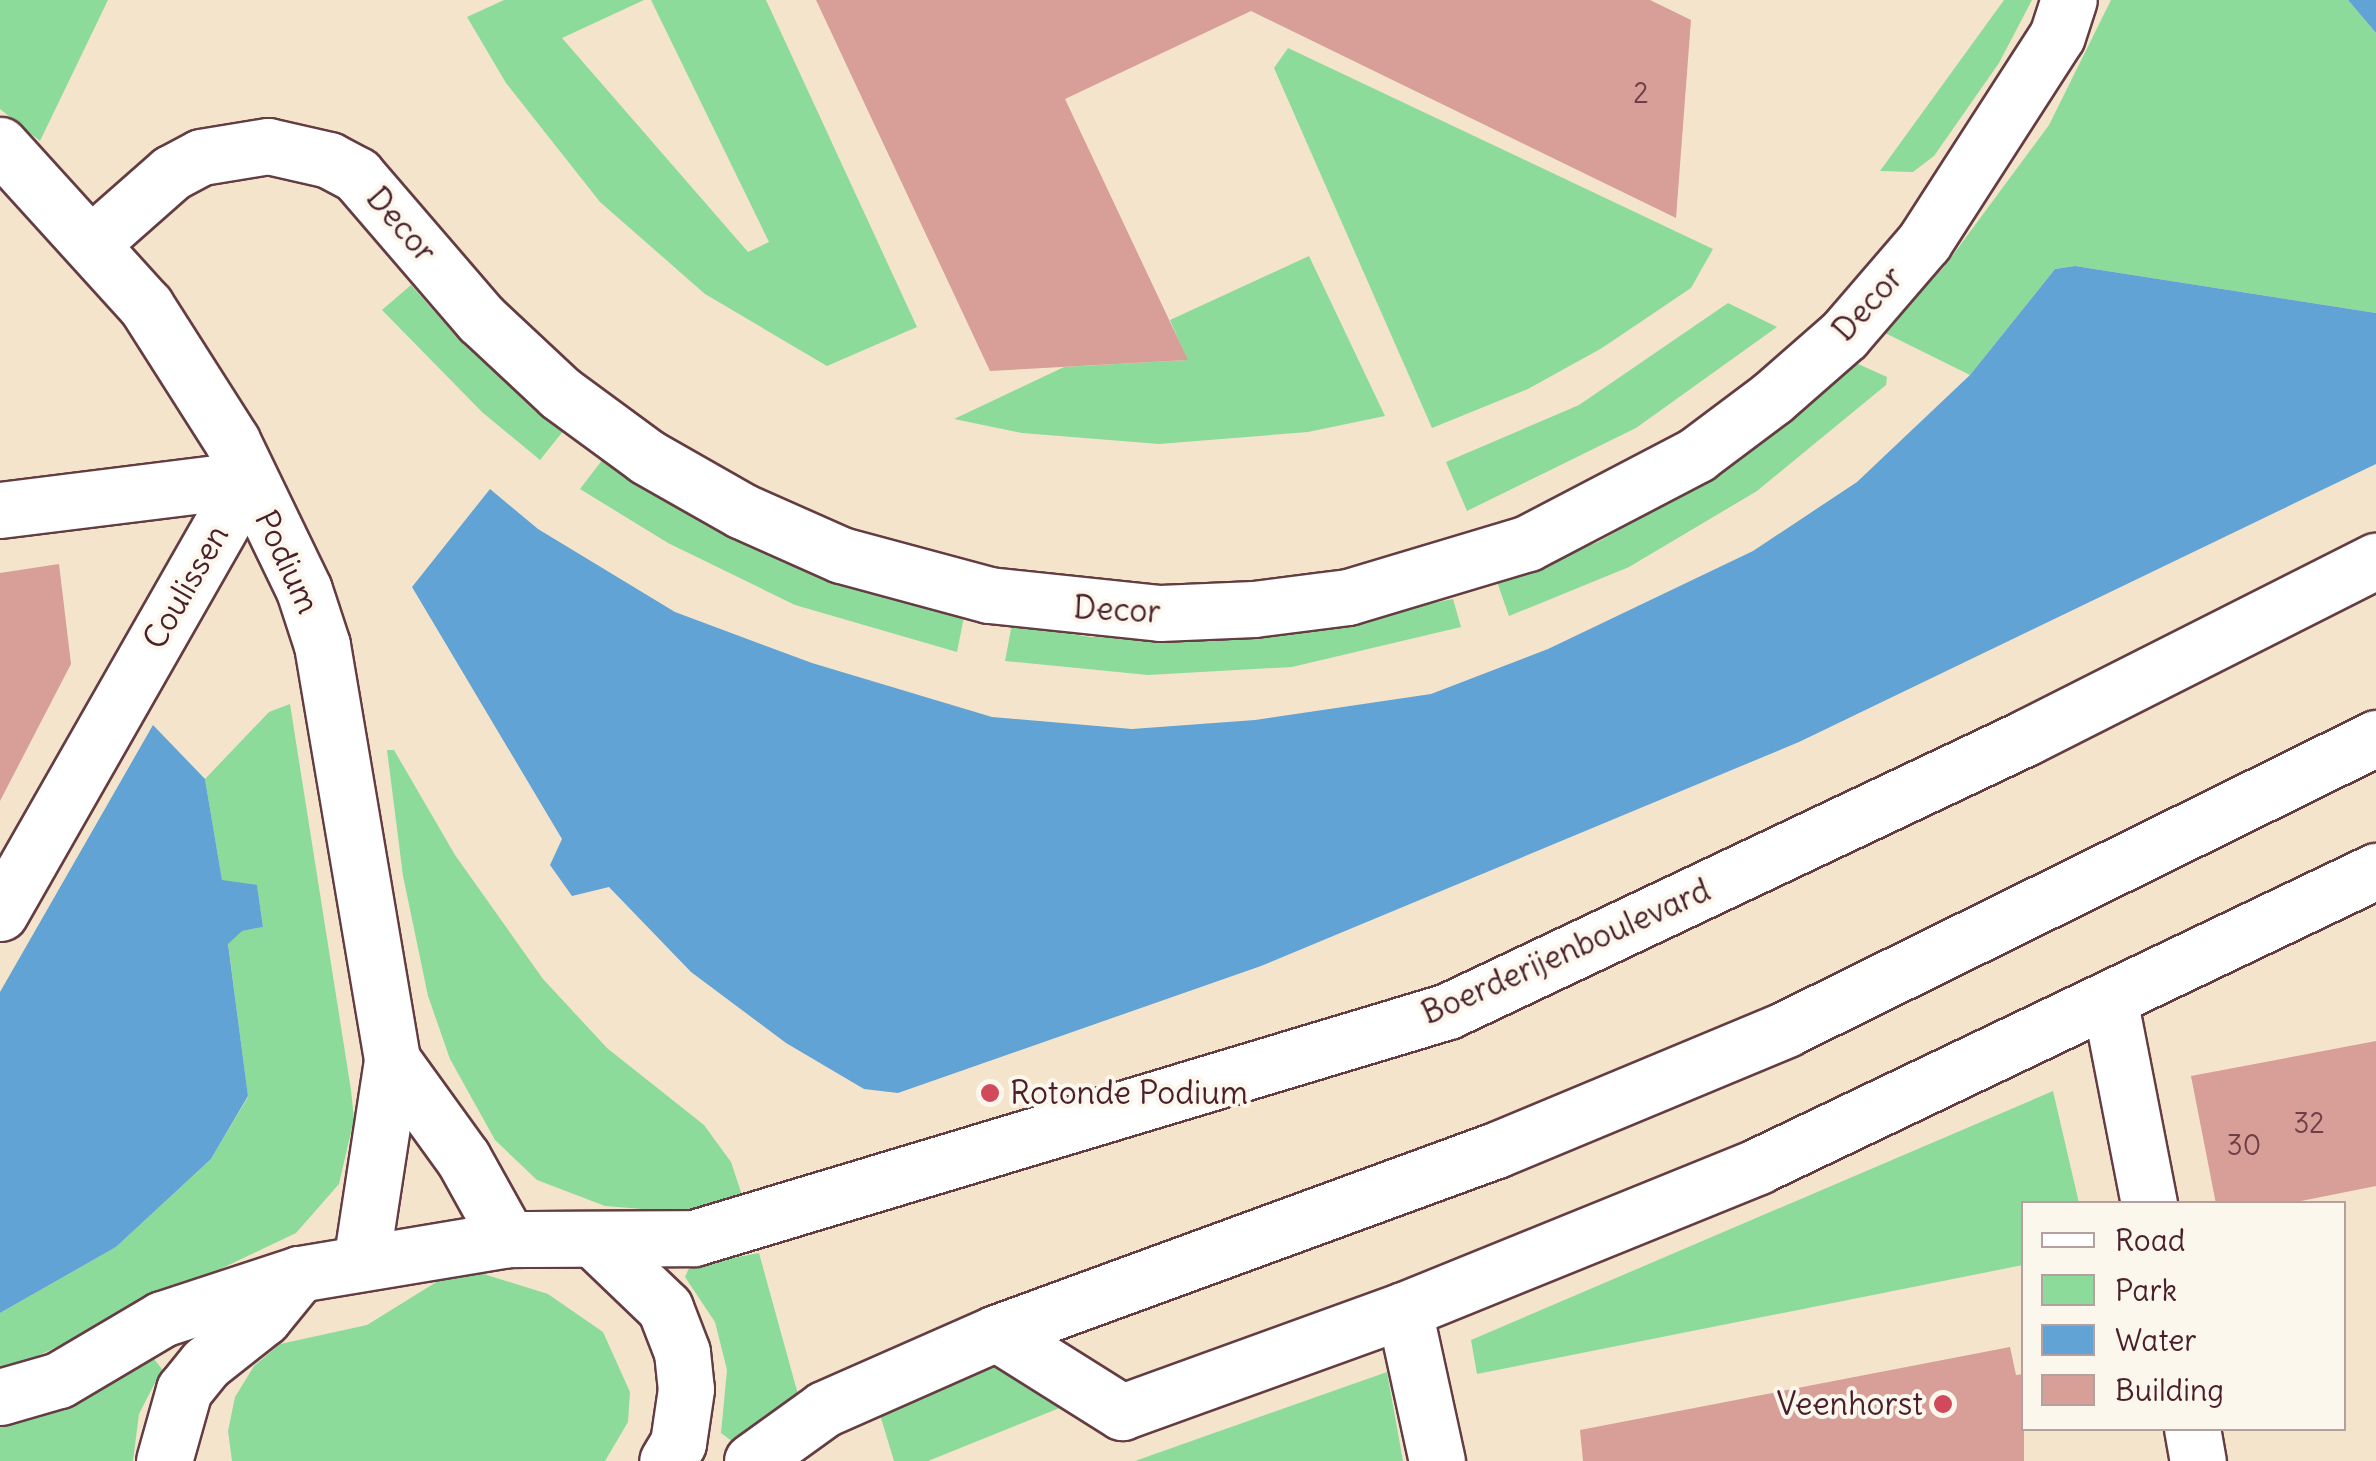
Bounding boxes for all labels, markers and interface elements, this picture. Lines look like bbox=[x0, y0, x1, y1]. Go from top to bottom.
house number: 2 bbox=[1633, 76, 1649, 110]
street label: Decor bbox=[358, 180, 444, 270]
street label: Decor bbox=[1825, 259, 1911, 349]
street label: Podium bbox=[247, 504, 327, 620]
street label: Coulissen bbox=[135, 518, 237, 656]
street label: Decor bbox=[1073, 589, 1161, 631]
street label: Boerderijenboulevard bbox=[1416, 871, 1716, 1033]
place label: Rotonde Podium bbox=[1010, 1074, 1248, 1112]
marker: Rotonde Podium bbox=[979, 1082, 1001, 1104]
house number: 32 bbox=[2293, 1106, 2325, 1140]
house number: 30 bbox=[2227, 1128, 2261, 1162]
legend bbox=[2021, 1201, 2346, 1431]
text: Road bbox=[2115, 1221, 2185, 1259]
text: Park bbox=[2115, 1271, 2177, 1309]
text: Water bbox=[2115, 1321, 2197, 1359]
text: Building bbox=[2115, 1371, 2224, 1409]
place label: Veenhorst bbox=[1776, 1385, 1923, 1423]
marker: Veenhorst bbox=[1932, 1393, 1954, 1415]

